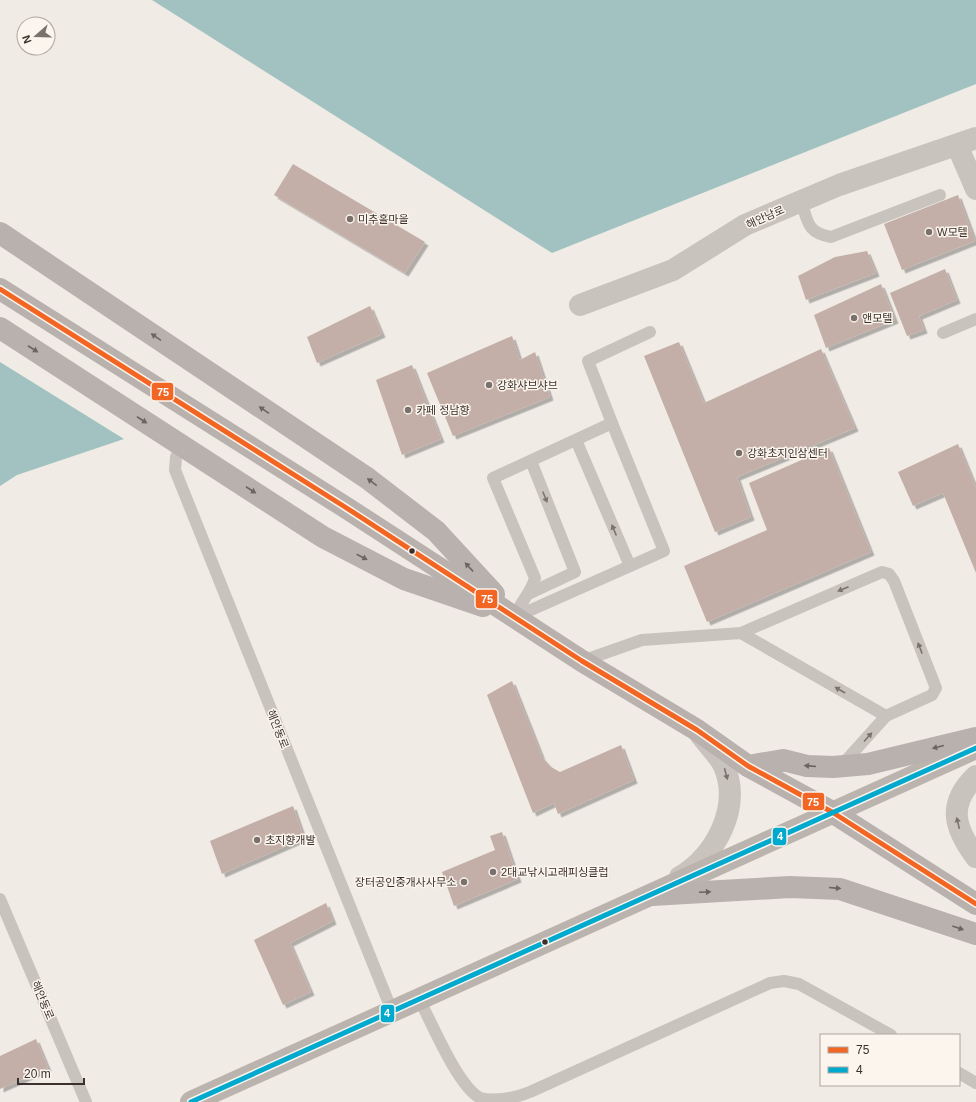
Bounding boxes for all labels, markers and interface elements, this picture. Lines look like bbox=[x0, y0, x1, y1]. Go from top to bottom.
north arrow bbox=[16, 16, 56, 56]
text: N bbox=[20, 34, 34, 45]
street label: 해안남로 bbox=[744, 203, 786, 231]
place label: 미추홀마을 bbox=[358, 213, 409, 225]
marker: 미추홀마을 bbox=[345, 214, 355, 224]
place label: W모텔 bbox=[937, 226, 968, 238]
marker: W모텔 bbox=[924, 227, 934, 237]
place label: 앤모텔 bbox=[862, 312, 892, 324]
marker: 앤모텔 bbox=[849, 313, 859, 323]
one-way arrow bbox=[151, 333, 161, 341]
one-way arrow bbox=[28, 345, 38, 353]
place label: 강화샤브샤브 bbox=[497, 379, 558, 391]
marker: 강화샤브샤브 bbox=[484, 380, 494, 390]
line badge: 75 bbox=[151, 382, 174, 401]
text: 75 bbox=[157, 386, 169, 398]
place label: 카페 정남향 bbox=[416, 404, 470, 416]
marker: 카페 정남향 bbox=[403, 405, 413, 415]
one-way arrow bbox=[258, 406, 270, 413]
one-way arrow bbox=[136, 416, 148, 423]
place label: 강화초지인삼센터 bbox=[747, 447, 828, 459]
marker: 강화초지인삼센터 bbox=[734, 448, 744, 458]
one-way arrow bbox=[366, 478, 377, 486]
one-way arrow bbox=[245, 487, 257, 494]
one-way arrow bbox=[543, 492, 549, 504]
one-way arrow bbox=[611, 524, 617, 536]
unlabelled marker bbox=[407, 546, 417, 556]
one-way arrow bbox=[357, 554, 368, 560]
one-way arrow bbox=[465, 562, 474, 572]
one-way arrow bbox=[838, 586, 849, 592]
line badge: 75 bbox=[475, 589, 498, 609]
text: 75 bbox=[481, 593, 493, 605]
one-way arrow bbox=[917, 641, 923, 653]
one-way arrow bbox=[834, 686, 846, 693]
street label: 해안동로 bbox=[265, 708, 291, 750]
one-way arrow bbox=[863, 732, 872, 742]
one-way arrow bbox=[932, 744, 944, 750]
one-way arrow bbox=[804, 762, 816, 769]
one-way arrow bbox=[723, 768, 729, 780]
line badge: 75 bbox=[802, 792, 825, 811]
text: 75 bbox=[807, 796, 819, 808]
one-way arrow bbox=[954, 817, 960, 829]
line badge: 4 bbox=[772, 827, 787, 846]
text: 4 bbox=[777, 830, 784, 842]
place label: 초지향개발 bbox=[265, 834, 316, 846]
marker: 초지향개발 bbox=[252, 835, 262, 845]
place label: 2대교낚시고래피싱클럽 bbox=[501, 866, 608, 878]
marker: 2대교낚시고래피싱클럽 bbox=[488, 867, 498, 877]
place label: 장터공인중개사사무소 bbox=[355, 876, 456, 888]
marker: 장터공인중개사사무소 bbox=[459, 877, 469, 887]
one-way arrow bbox=[829, 885, 841, 892]
one-way arrow bbox=[699, 889, 712, 895]
one-way arrow bbox=[953, 925, 965, 931]
unlabelled marker bbox=[540, 937, 550, 947]
street label: 해안동로 bbox=[30, 979, 56, 1021]
line badge: 4 bbox=[380, 1004, 395, 1023]
text: 4 bbox=[384, 1007, 391, 1019]
legend bbox=[820, 1034, 960, 1086]
text: 75 bbox=[856, 1043, 870, 1057]
scale bar bbox=[18, 1060, 84, 1086]
text: 4 bbox=[856, 1063, 863, 1077]
text: 20 m bbox=[24, 1067, 51, 1081]

